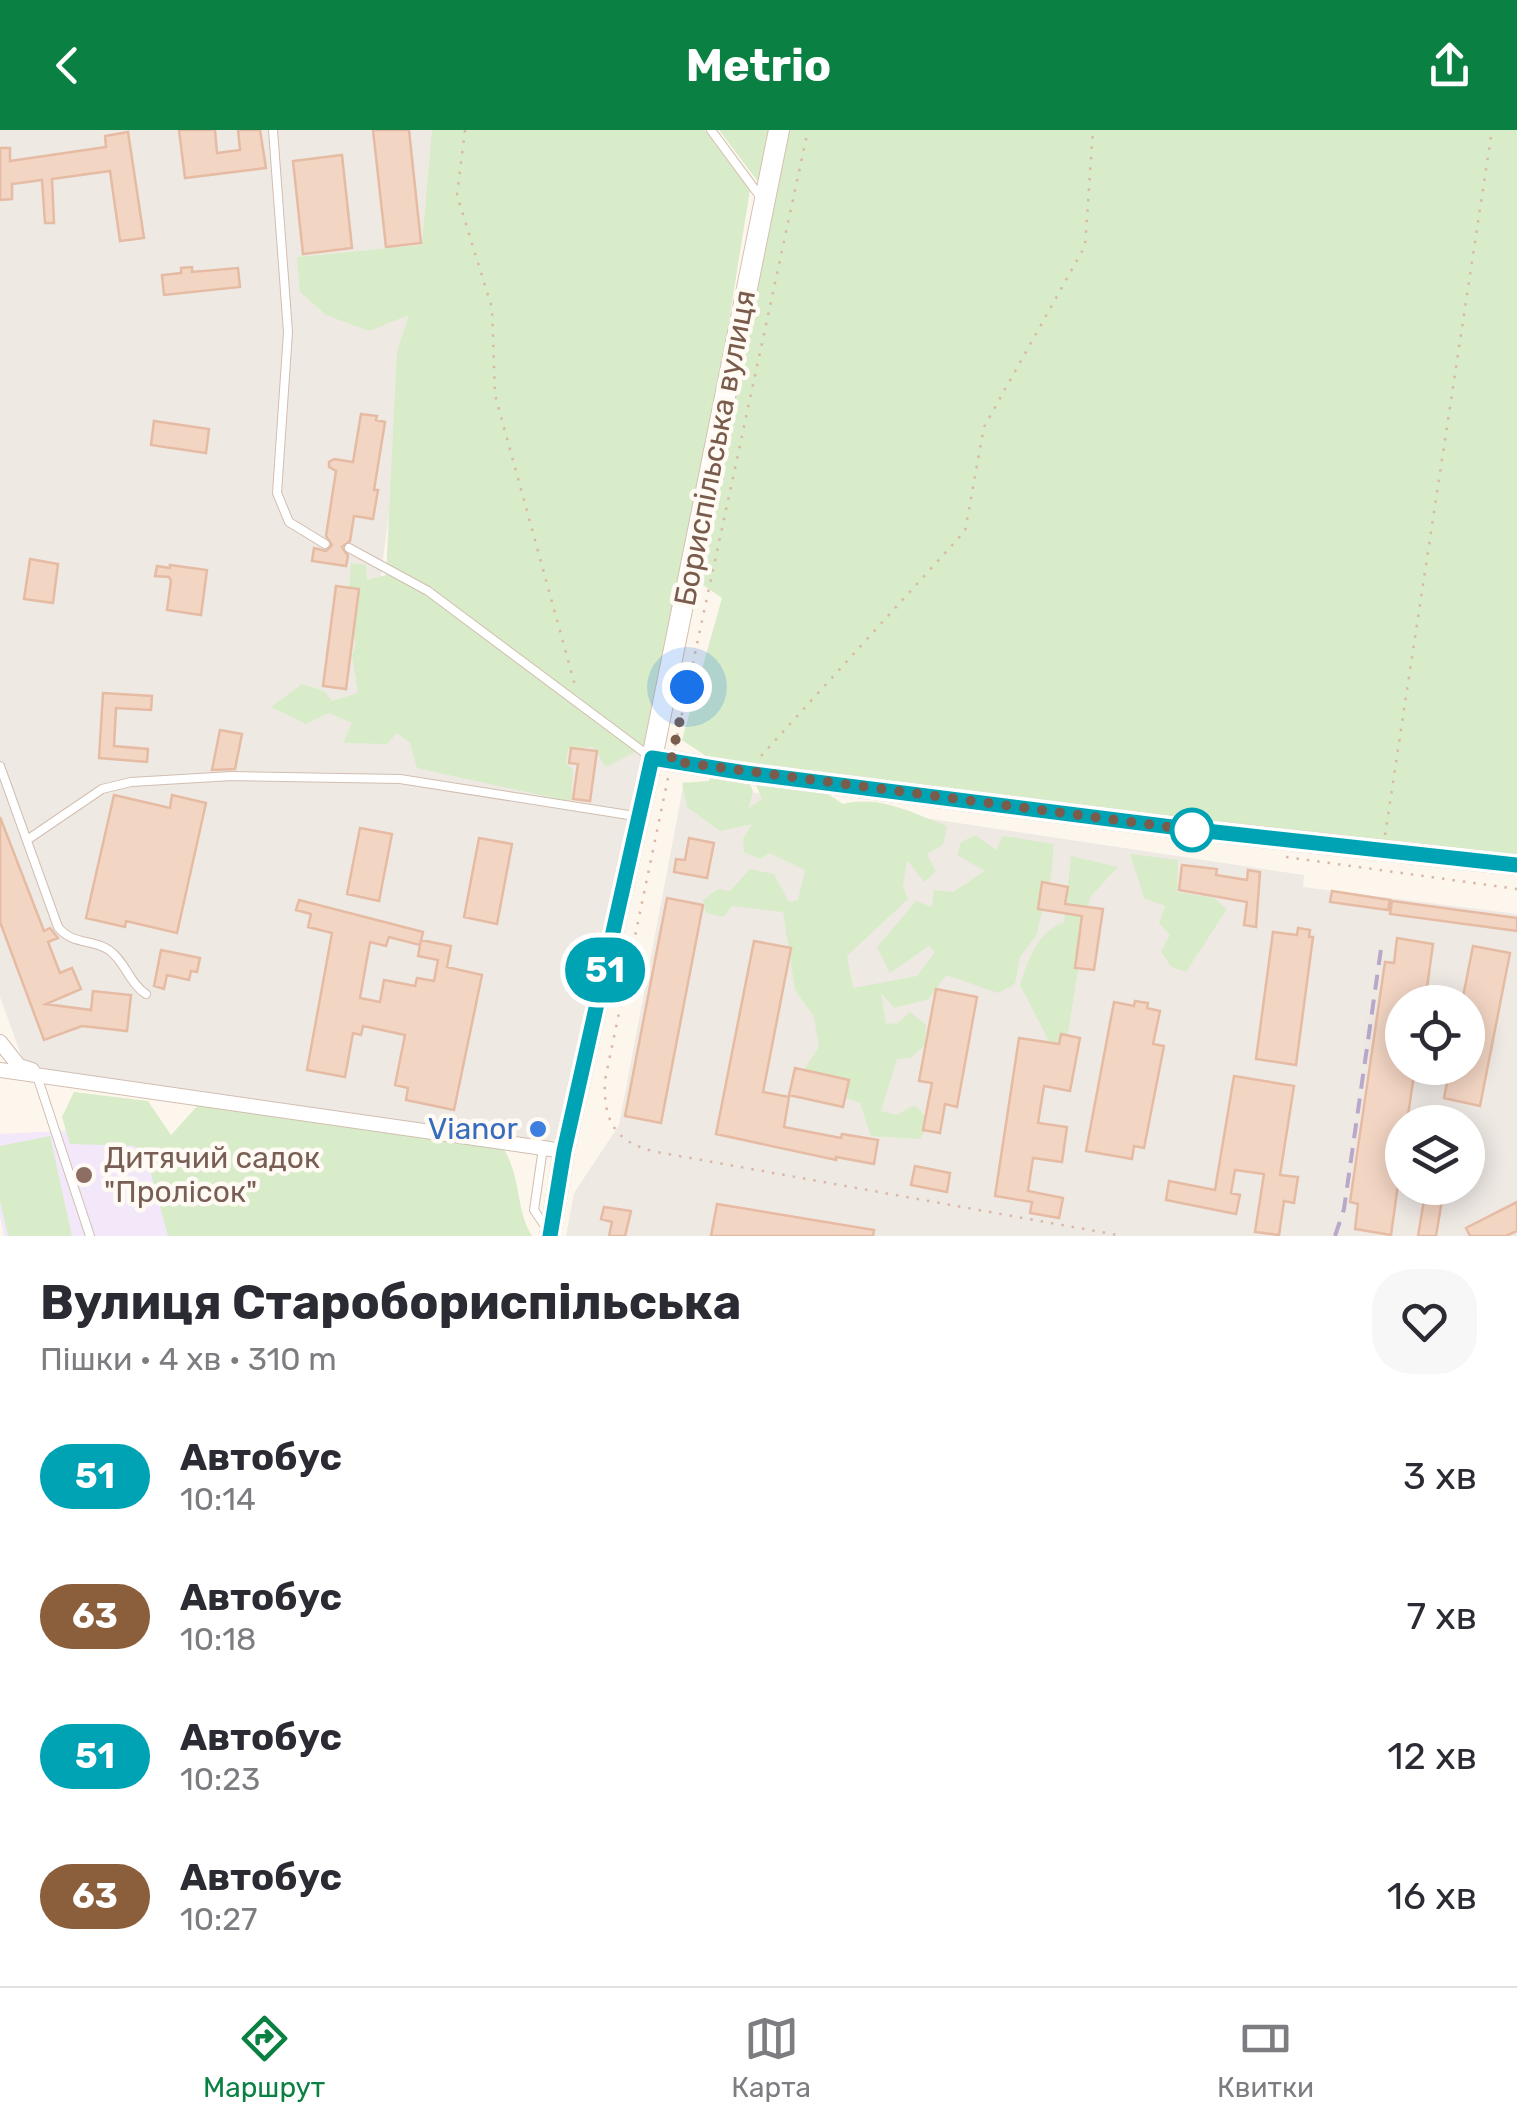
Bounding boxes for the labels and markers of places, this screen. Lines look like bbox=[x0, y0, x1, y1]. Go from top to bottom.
unlabelled marker bbox=[1171, 809, 1213, 851]
place label: Vianor bbox=[428, 1111, 519, 1147]
marker: Vianor bbox=[527, 1118, 549, 1140]
place label: Дитячий садок "Пролісок" bbox=[104, 1140, 320, 1210]
marker: Дитячий садок "Пролісок" bbox=[73, 1164, 95, 1186]

